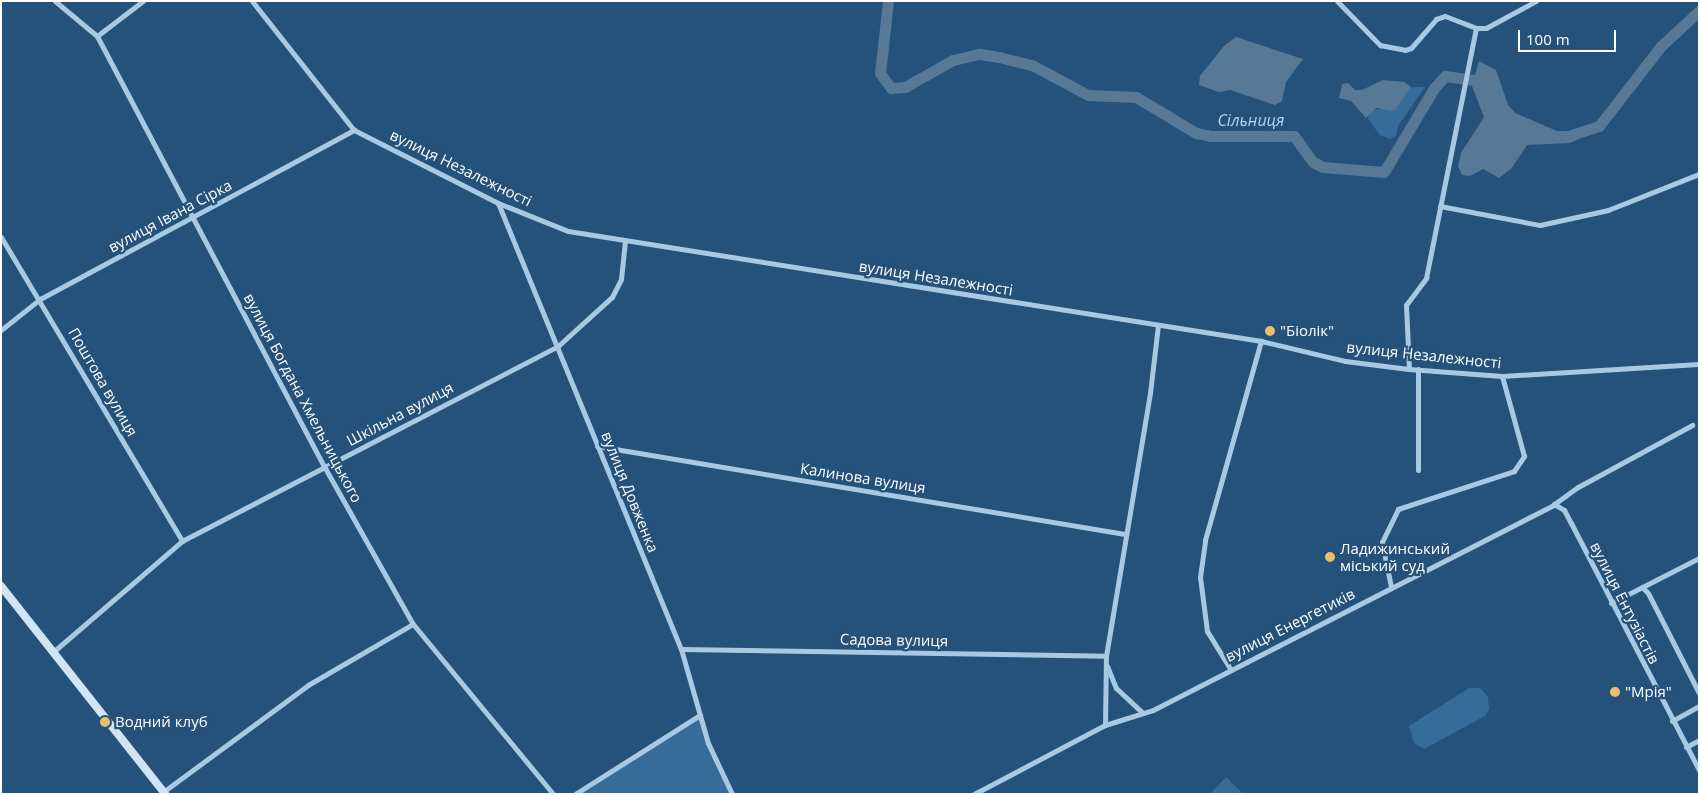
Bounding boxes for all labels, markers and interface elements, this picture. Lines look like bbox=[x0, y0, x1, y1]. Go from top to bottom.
scale bar bbox=[1520, 20, 1618, 52]
text: 100 m bbox=[1526, 29, 1570, 49]
water label: Сільниця bbox=[1217, 110, 1285, 130]
street label: вулиця Незалежності bbox=[387, 126, 535, 210]
street label: вулиця Івана Сірка bbox=[105, 176, 235, 256]
street label: вулиця Незалежності bbox=[858, 257, 1014, 299]
street label: вулиця Богдана Хмельницького bbox=[240, 290, 366, 506]
place label: "Біолік" bbox=[1280, 322, 1334, 340]
street label: Поштова вулиця bbox=[65, 325, 141, 439]
marker: "Біолік" bbox=[1264, 325, 1276, 337]
street label: вулиця Незалежності bbox=[1346, 338, 1502, 372]
street label: Шкільна вулиця bbox=[344, 378, 456, 450]
street label: вулиця Довженка bbox=[598, 429, 662, 555]
street label: Калинова вулиця bbox=[799, 459, 927, 497]
place label: Ладижинський міський суд bbox=[1340, 539, 1450, 574]
street label: вулиця Ентузіастів bbox=[1587, 539, 1663, 667]
marker: Ладижинський міський суд bbox=[1324, 551, 1336, 563]
street label: вулиця Енергетиків bbox=[1222, 585, 1358, 665]
street label: Садова вулиця bbox=[840, 630, 948, 650]
place label: "Мрія" bbox=[1625, 683, 1672, 701]
marker: "Мрія" bbox=[1609, 686, 1621, 698]
place label: Водний клуб bbox=[115, 713, 208, 731]
marker: Водний клуб bbox=[99, 716, 111, 728]

